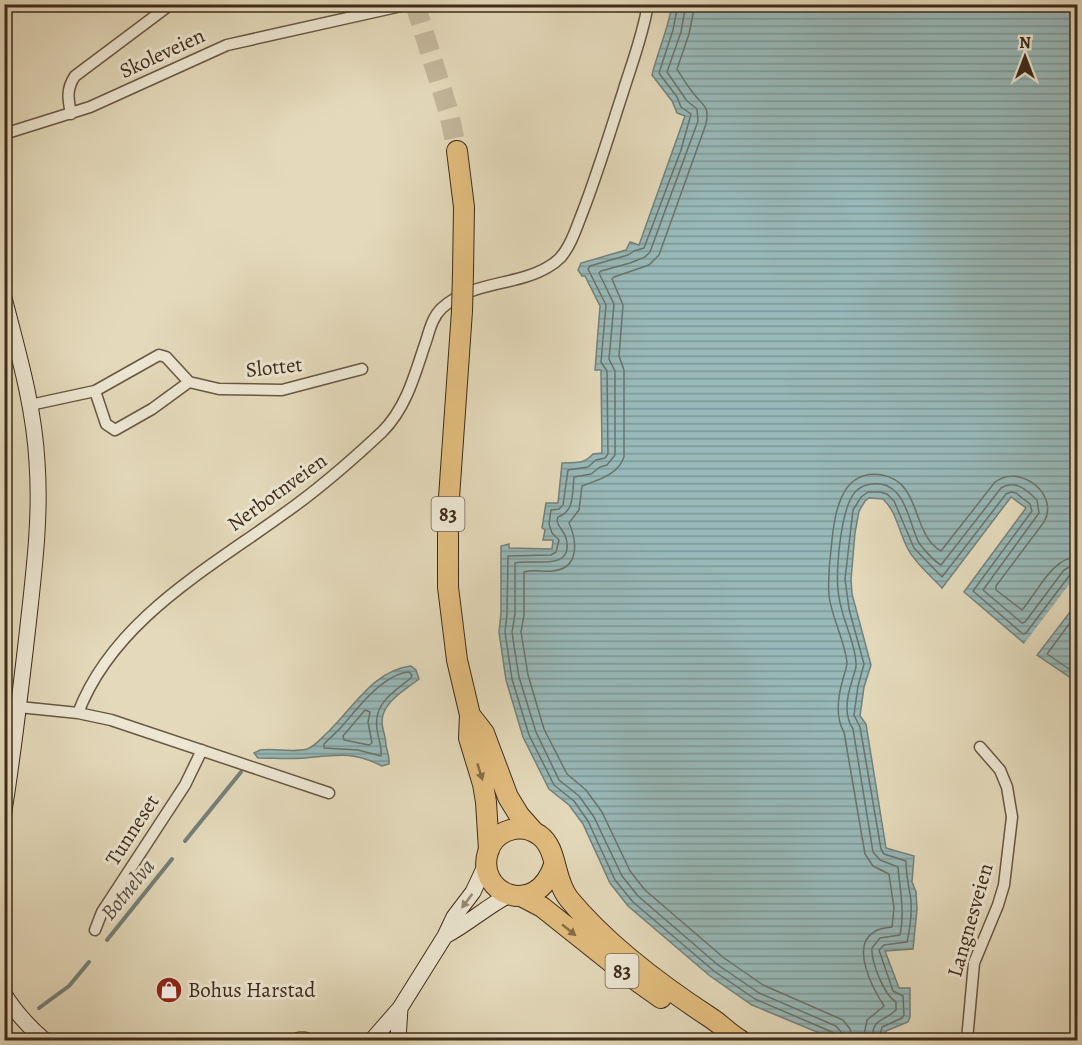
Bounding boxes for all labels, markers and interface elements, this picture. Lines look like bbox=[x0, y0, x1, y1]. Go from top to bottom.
street label: Skoleveien bbox=[115, 21, 209, 85]
north arrow bbox=[995, 27, 1055, 87]
text: N bbox=[1019, 32, 1031, 54]
street label: Slottet bbox=[244, 350, 304, 384]
street label: Nerbotnveien bbox=[222, 446, 332, 538]
road number: 83 bbox=[432, 497, 464, 531]
one-way arrow bbox=[475, 763, 485, 781]
street label: Tunneset bbox=[99, 789, 165, 871]
water label: Botnelva bbox=[94, 853, 162, 927]
street label: Langnesveien bbox=[940, 860, 1000, 980]
one-way arrow bbox=[461, 893, 473, 908]
one-way arrow bbox=[561, 923, 577, 936]
road number: 83 bbox=[606, 954, 638, 988]
shop icon: Bohus Harstad bbox=[154, 975, 184, 1005]
place label: Bohus Harstad bbox=[188, 976, 316, 1004]

